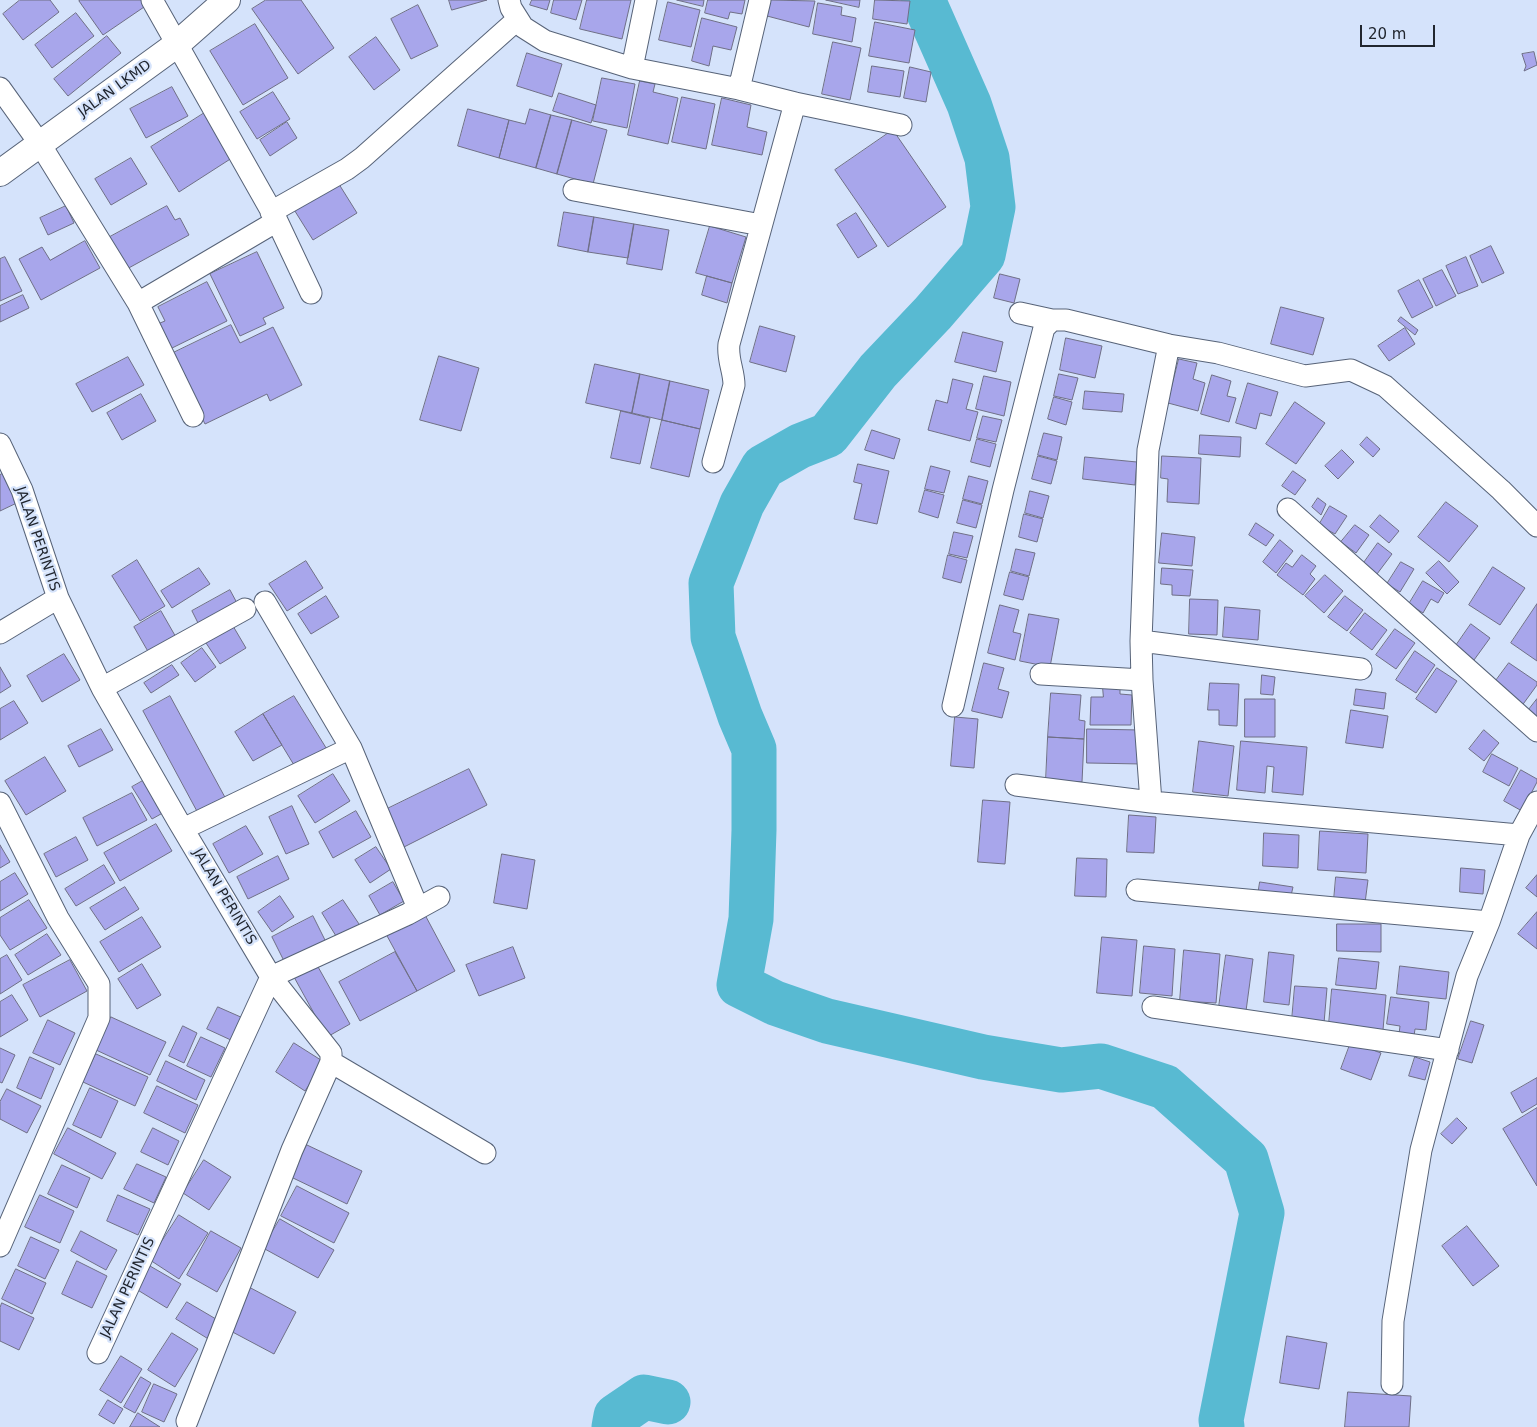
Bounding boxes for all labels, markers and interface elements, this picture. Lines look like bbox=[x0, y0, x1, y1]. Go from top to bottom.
scale bar bbox=[1362, 15, 1437, 47]
text: 20 m bbox=[1368, 25, 1406, 43]
street label: JALAN LKMD bbox=[75, 57, 155, 121]
street label: JALAN PERINTIS bbox=[11, 485, 63, 593]
street label: JALAN PERINTIS bbox=[189, 846, 259, 948]
street label: JALAN PERINTIS bbox=[97, 1235, 159, 1341]

